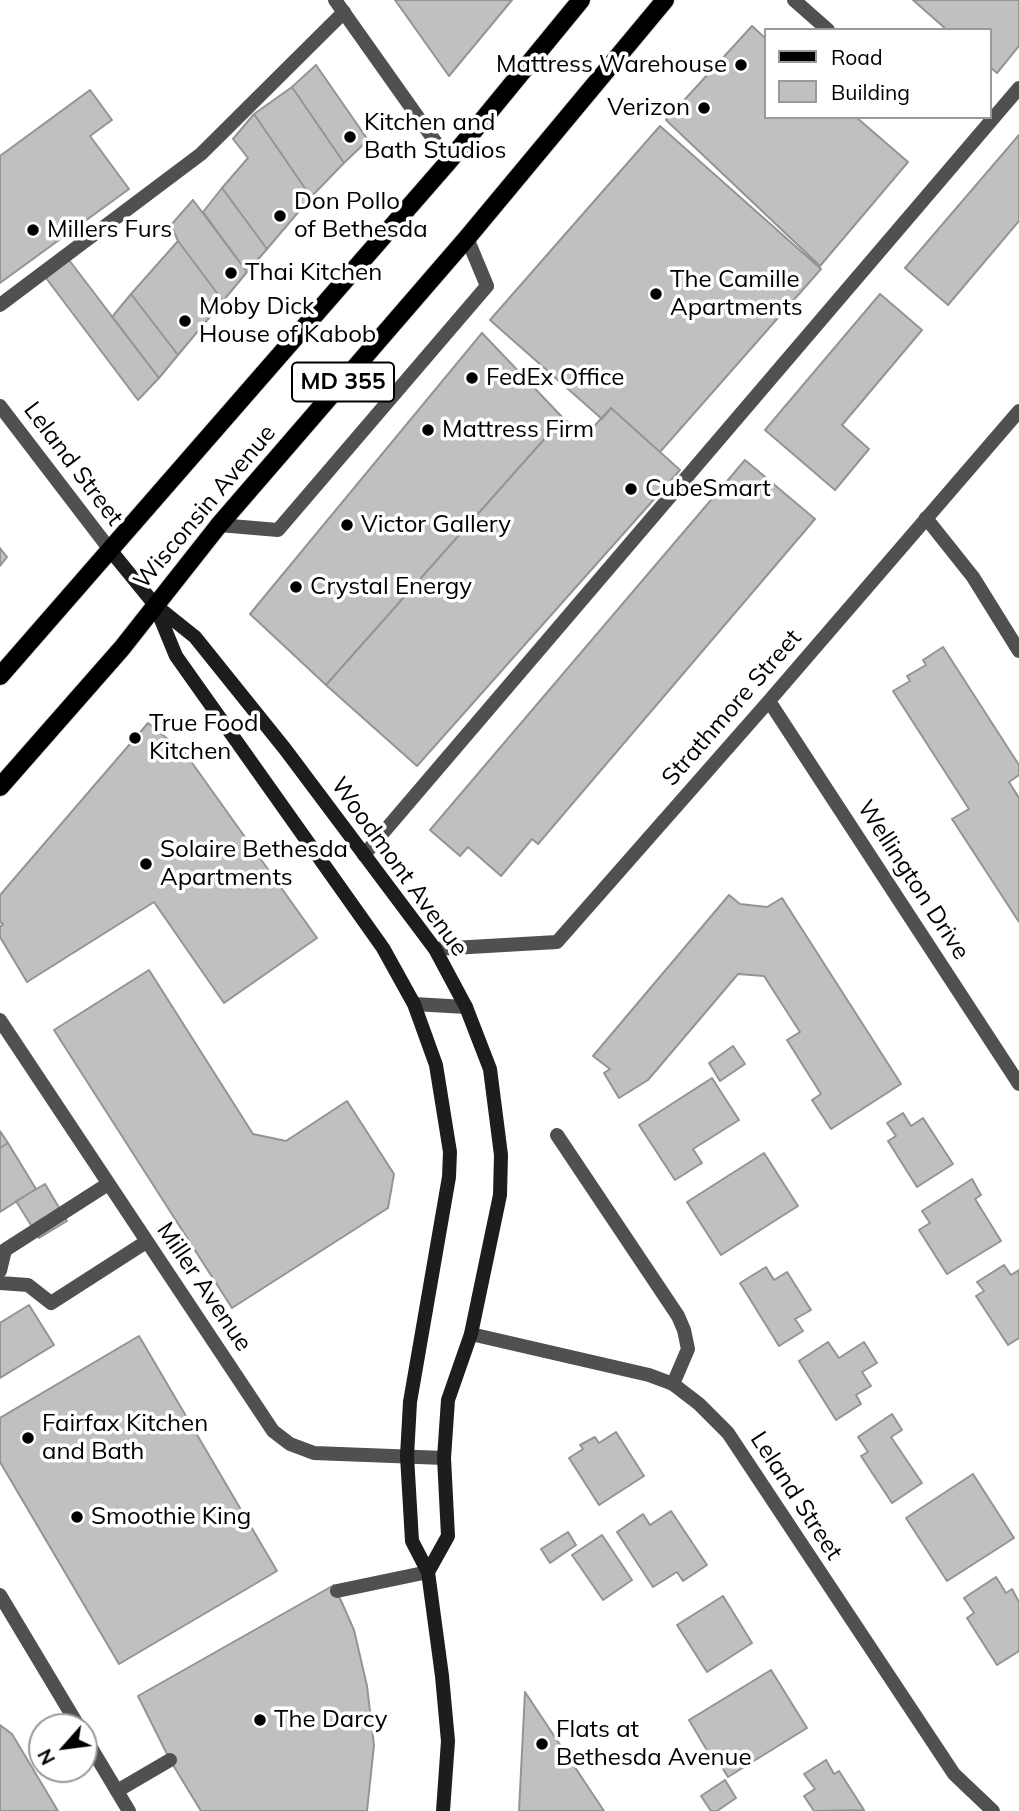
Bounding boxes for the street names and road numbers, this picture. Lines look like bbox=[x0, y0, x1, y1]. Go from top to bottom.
road number: MD 355 bbox=[292, 362, 394, 402]
street label: Leland Street bbox=[17, 397, 129, 531]
street label: Wisconsin Avenue bbox=[128, 419, 282, 595]
street label: Strathmore Street bbox=[656, 624, 808, 792]
street label: Woodmont Avenue bbox=[324, 772, 474, 962]
street label: Wellington Drive bbox=[851, 795, 975, 965]
street label: Miller Avenue bbox=[150, 1217, 258, 1357]
street label: Leland Street bbox=[744, 1426, 848, 1566]

